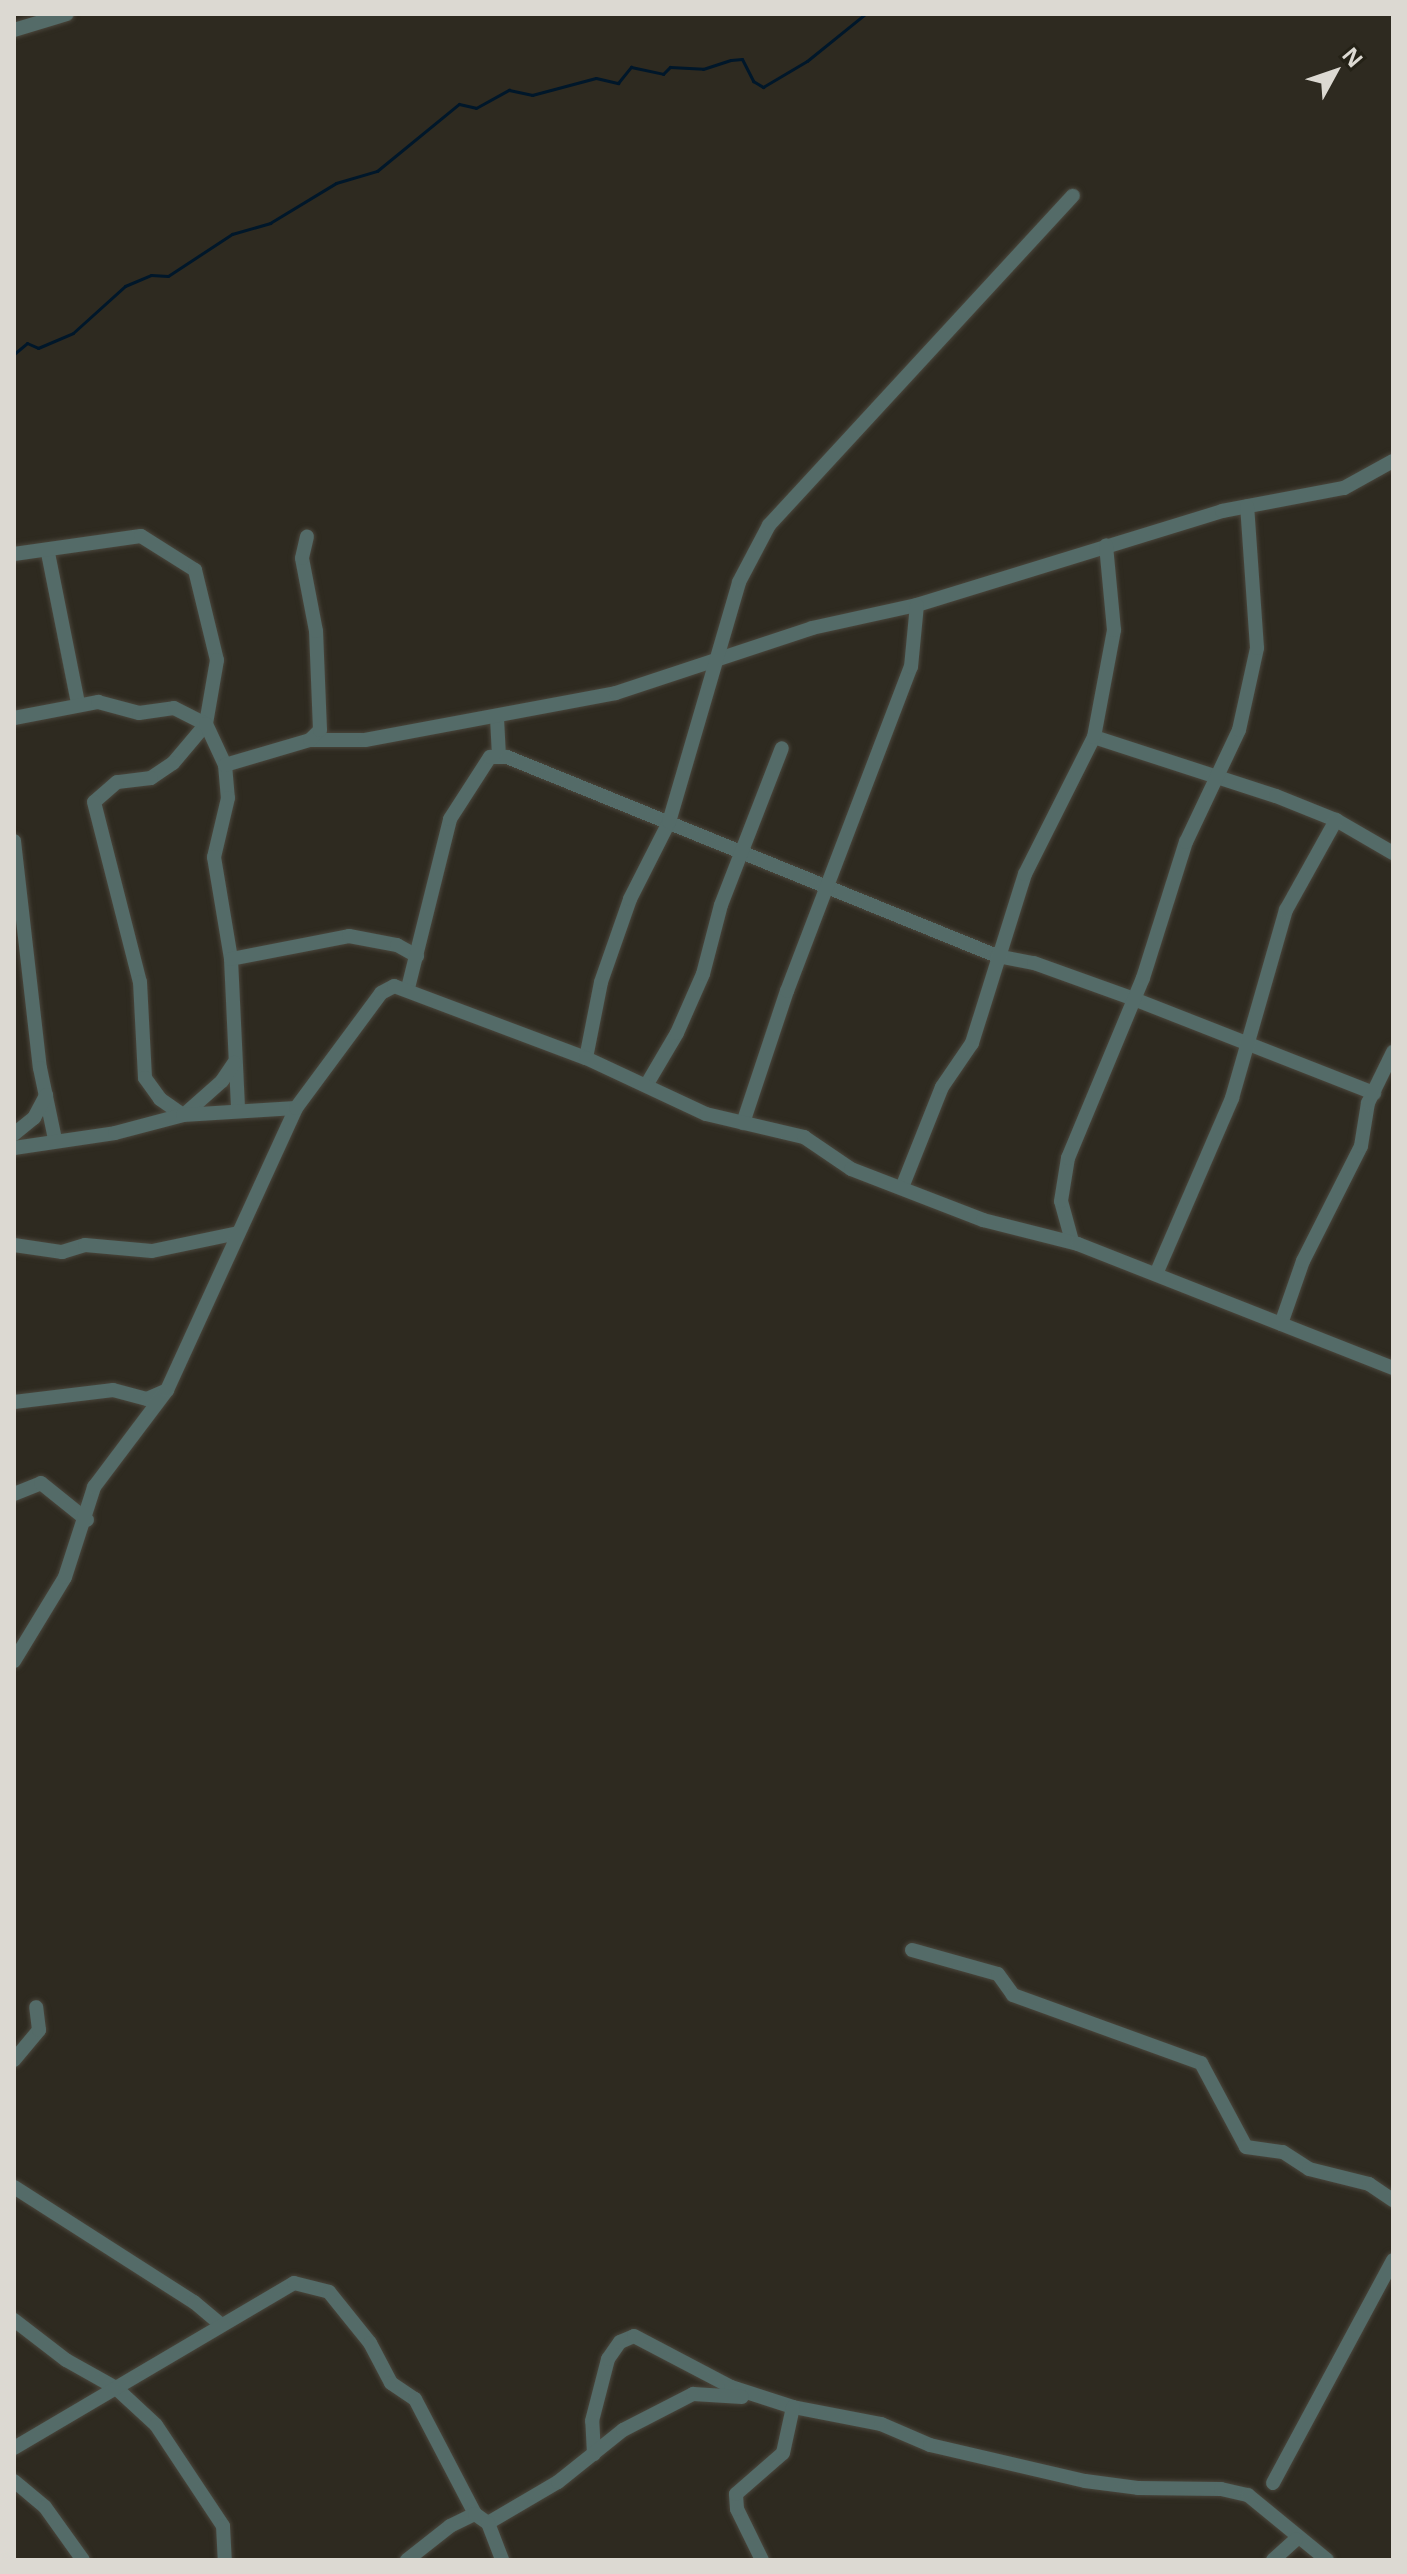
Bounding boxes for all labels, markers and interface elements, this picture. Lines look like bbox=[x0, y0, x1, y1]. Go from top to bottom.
north arrow bbox=[1295, 32, 1375, 112]
text: N bbox=[1336, 40, 1371, 73]

